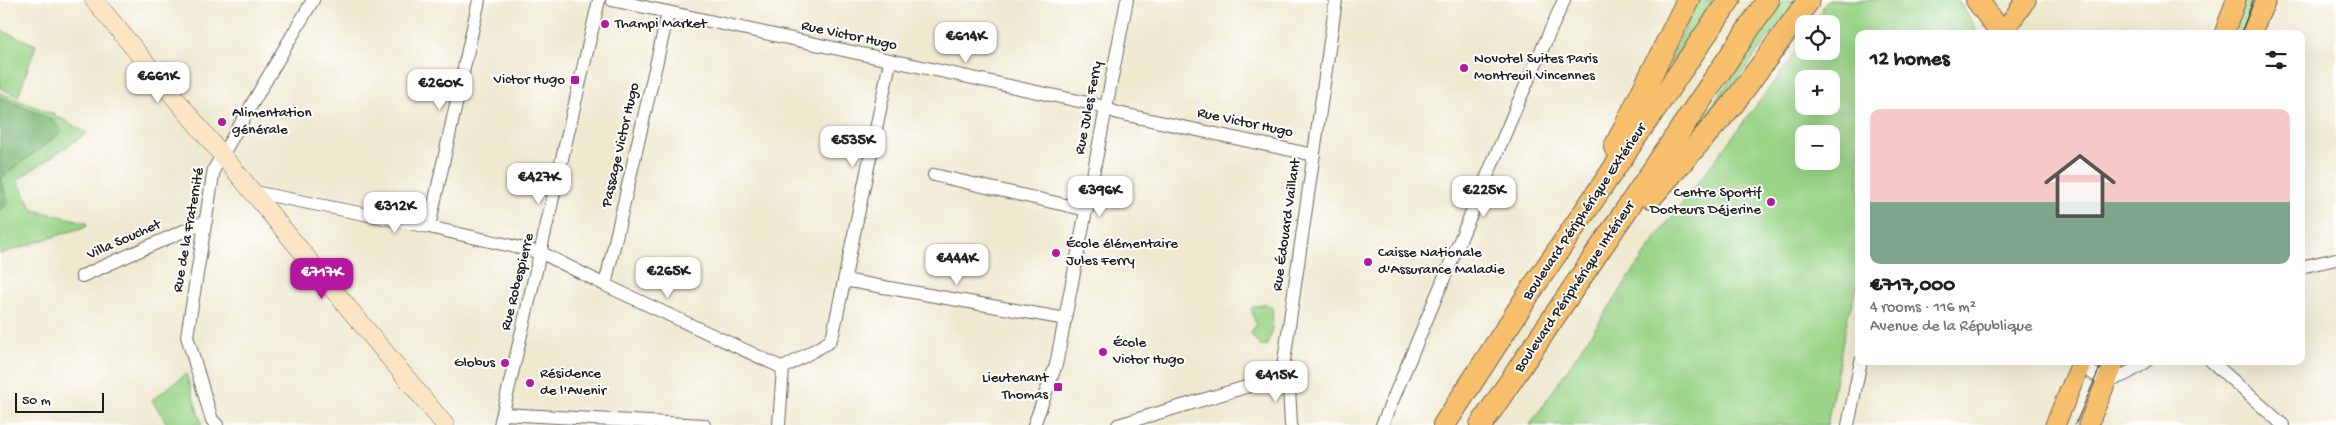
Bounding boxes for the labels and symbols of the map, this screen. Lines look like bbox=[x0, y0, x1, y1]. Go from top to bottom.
place label: Thampi Market bbox=[614, 15, 708, 33]
street label: Rue Victor Hugo bbox=[799, 17, 899, 55]
marker: Thampi Market bbox=[599, 18, 611, 30]
pin: €614K bbox=[931, 22, 1001, 64]
place label: Novotel Suites Paris Montreuil Vincennes bbox=[1474, 50, 1598, 85]
street label: Rue Jules Ferry bbox=[1071, 59, 1107, 156]
pin: €661K bbox=[123, 62, 193, 104]
marker: Novotel Suites Paris Montreuil Vincennes bbox=[1458, 62, 1470, 74]
pin: €260K bbox=[405, 68, 475, 111]
place label: Victor Hugo bbox=[493, 71, 565, 89]
marker: Victor Hugo bbox=[569, 74, 581, 86]
street label: Passage Victor Hugo bbox=[598, 81, 644, 210]
place label: Alimentation générale bbox=[232, 104, 312, 139]
street label: Rue Victor Hugo bbox=[1195, 104, 1295, 142]
marker: Alimentation générale bbox=[216, 116, 228, 128]
street label: Boulevard Périphérique Extérieur bbox=[1518, 119, 1652, 305]
pin: €535K bbox=[818, 126, 888, 168]
street label: Rue Édouard Vaillant bbox=[1269, 156, 1305, 292]
pin: €427K bbox=[504, 162, 574, 205]
street label: Rue de la Fraternité bbox=[169, 166, 209, 294]
pin: €396K bbox=[1065, 176, 1135, 218]
pin: €225K bbox=[1449, 176, 1519, 218]
place label: Centre Sportif Docteurs Déjerine bbox=[1649, 184, 1762, 219]
pin: €312K bbox=[360, 192, 430, 234]
street label: Boulevard Périphérique Intérieur bbox=[1510, 196, 1640, 377]
marker: Centre Sportif Docteurs Déjerine bbox=[1765, 196, 1777, 208]
street label: Villa Souchet bbox=[83, 215, 165, 265]
street label: Rue Robespierre bbox=[497, 231, 539, 333]
place label: École élémentaire Jules Ferry bbox=[1066, 235, 1178, 270]
pin: €444K bbox=[922, 244, 992, 286]
place label: Caisse Nationale d'Assurance Maladie bbox=[1378, 244, 1505, 279]
marker: École élémentaire Jules Ferry bbox=[1050, 247, 1062, 259]
pin: €265K bbox=[633, 256, 703, 299]
marker: Caisse Nationale d'Assurance Maladie bbox=[1362, 256, 1374, 268]
pin: €717K bbox=[287, 258, 357, 300]
place label: École Victor Hugo bbox=[1112, 334, 1185, 369]
marker: École Victor Hugo bbox=[1097, 346, 1109, 358]
place label: Globus bbox=[454, 354, 495, 372]
marker: Globus bbox=[499, 357, 511, 369]
pin: €415K bbox=[1241, 360, 1311, 403]
place label: Résidence de l'Avenir bbox=[540, 365, 608, 400]
place label: Lieutenant Thomas bbox=[982, 369, 1050, 404]
marker: Résidence de l'Avenir bbox=[524, 377, 536, 389]
marker: Lieutenant Thomas bbox=[1052, 381, 1064, 393]
scale bar bbox=[15, 390, 104, 413]

